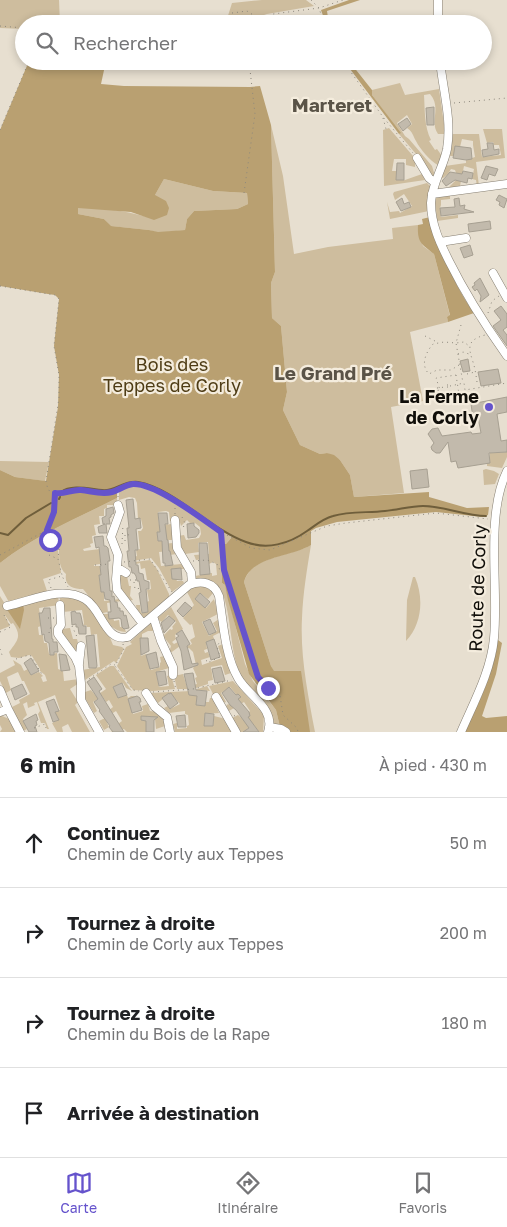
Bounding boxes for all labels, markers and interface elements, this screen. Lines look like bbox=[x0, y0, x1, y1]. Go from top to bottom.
search box bbox=[15, 15, 492, 70]
icon: search bbox=[33, 29, 61, 57]
text: Rechercher bbox=[73, 31, 178, 54]
district label: Marteret bbox=[292, 93, 373, 116]
park label: Bois des Teppes de Corly bbox=[103, 353, 241, 396]
district label: Le Grand Pré bbox=[274, 361, 392, 384]
place label: La Ferme de Corly bbox=[399, 385, 479, 428]
marker: La Ferme de Corly bbox=[483, 401, 495, 413]
street label: Route de Corly bbox=[464, 524, 490, 652]
route start bbox=[39, 529, 62, 552]
route end bbox=[257, 677, 280, 700]
text: 6 min bbox=[20, 752, 75, 778]
text: À pied · 430 m bbox=[379, 755, 487, 775]
text: Continuez bbox=[67, 821, 160, 844]
icon: ahead bbox=[20, 829, 48, 857]
text: 50 m bbox=[450, 833, 487, 853]
text: Chemin de Corly aux Teppes bbox=[67, 844, 284, 864]
text: Tournez à droite bbox=[67, 911, 215, 934]
icon: right bbox=[20, 919, 48, 947]
text: 200 m bbox=[440, 923, 487, 943]
text: Chemin de Corly aux Teppes bbox=[67, 934, 284, 954]
text: Tournez à droite bbox=[67, 1001, 215, 1024]
icon: right bbox=[20, 1009, 48, 1037]
text: 180 m bbox=[441, 1013, 487, 1033]
text: Chemin du Bois de la Rape bbox=[67, 1024, 270, 1044]
icon: arrive bbox=[20, 1099, 48, 1127]
text: Arrivée à destination bbox=[67, 1101, 259, 1124]
tab: Carte bbox=[60, 1169, 97, 1216]
tab: Itinéraire bbox=[217, 1169, 278, 1216]
tab: Favoris bbox=[399, 1169, 447, 1216]

